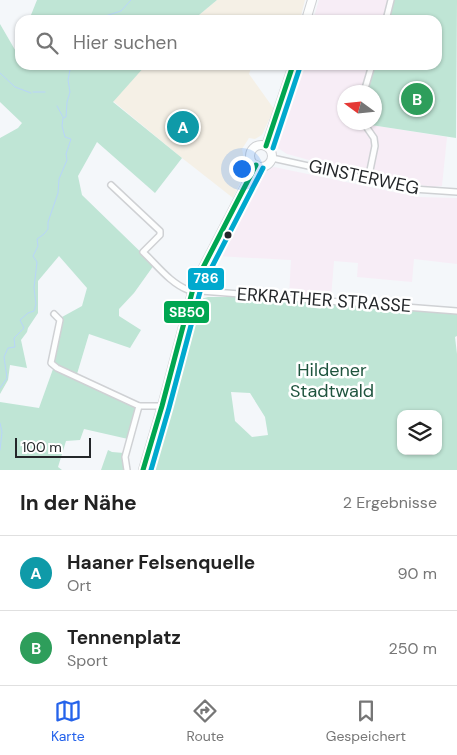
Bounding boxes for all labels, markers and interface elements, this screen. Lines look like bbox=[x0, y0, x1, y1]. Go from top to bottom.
search box bbox=[15, 15, 442, 70]
icon: search bbox=[33, 29, 61, 57]
text: Hier suchen bbox=[73, 30, 177, 55]
pin: B bbox=[401, 80, 433, 118]
north arrow bbox=[337, 85, 382, 130]
pin: A bbox=[167, 108, 199, 146]
street label: GINSTERWEG bbox=[307, 154, 421, 200]
your location bbox=[229, 156, 255, 182]
unlabelled marker bbox=[223, 230, 233, 240]
line badge: 786 bbox=[187, 267, 225, 291]
text: 786 bbox=[193, 269, 219, 287]
street label: ERKRATHER STRASSE bbox=[236, 282, 412, 318]
line badge: SB50 bbox=[163, 300, 210, 324]
text: SB50 bbox=[169, 303, 205, 321]
park label: Hildener Stadtwald bbox=[290, 358, 374, 403]
map controls bbox=[397, 410, 442, 455]
button: layers bbox=[397, 410, 442, 455]
scale bar bbox=[15, 435, 91, 458]
text: 100 m bbox=[22, 438, 62, 456]
text: In der Nähe bbox=[20, 489, 137, 517]
text: 2 Ergebnisse bbox=[343, 492, 437, 513]
text: Haaner Felsenquelle bbox=[67, 550, 255, 575]
text: A bbox=[30, 563, 42, 584]
text: 90 m bbox=[397, 563, 437, 584]
text: Ort bbox=[67, 575, 92, 596]
text: Tennenplatz bbox=[67, 625, 181, 650]
text: B bbox=[31, 638, 41, 659]
text: 250 m bbox=[389, 638, 437, 659]
text: Sport bbox=[67, 650, 108, 671]
tab: Karte bbox=[51, 697, 85, 745]
tab: Route bbox=[187, 697, 224, 745]
tab: Gespeichert bbox=[326, 697, 406, 745]

